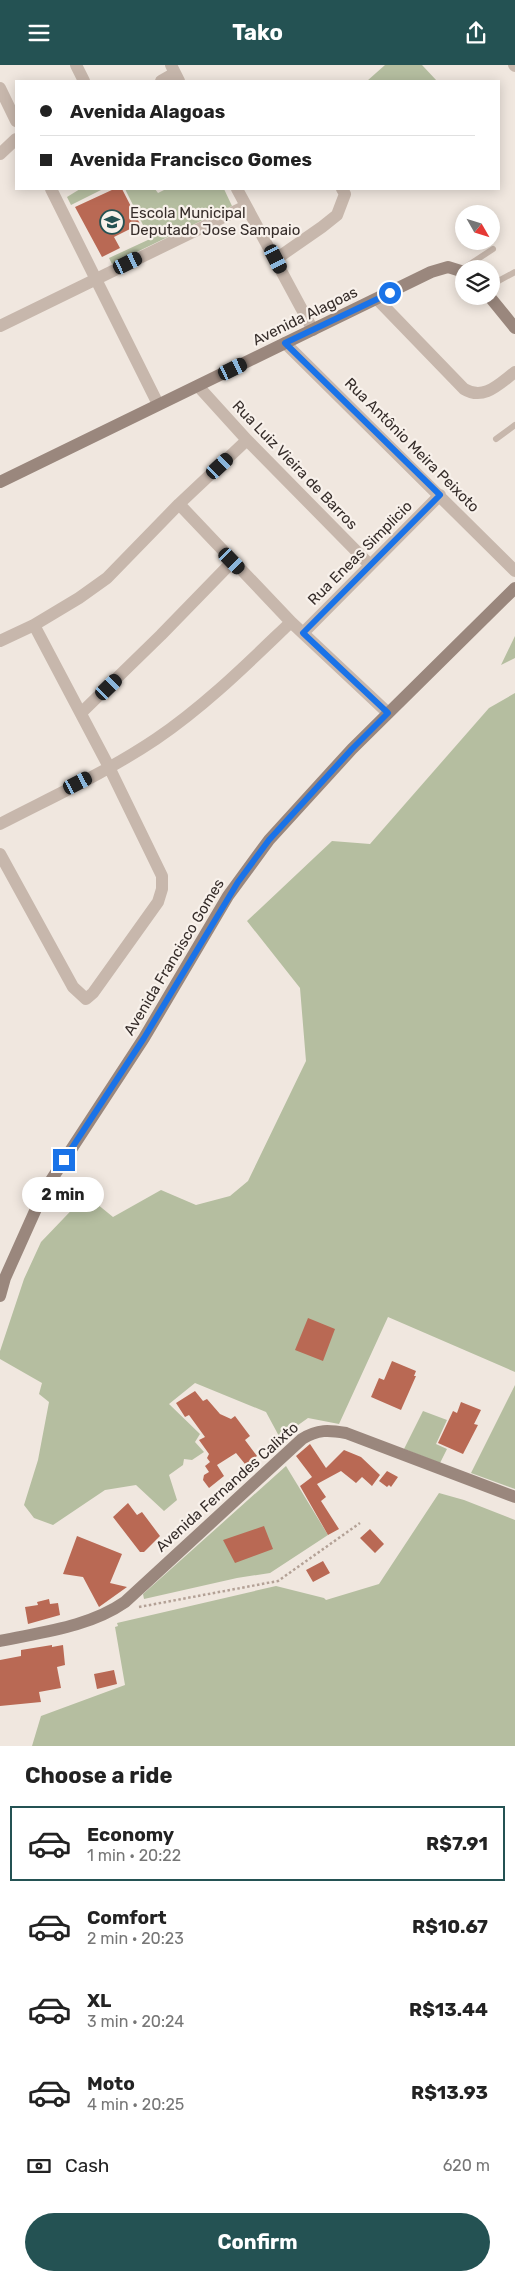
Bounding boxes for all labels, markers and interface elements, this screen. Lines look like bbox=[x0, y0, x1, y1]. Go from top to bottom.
icon: menu bbox=[25, 19, 53, 47]
text: Tako bbox=[232, 19, 283, 46]
icon: share bbox=[462, 19, 490, 47]
text: Avenida Alagoas bbox=[70, 100, 225, 123]
text: Avenida Francisco Gomes bbox=[70, 148, 312, 171]
place label: Escola Municipal Deputado Jose Sampaio bbox=[130, 204, 300, 239]
north arrow bbox=[455, 205, 500, 250]
map controls bbox=[455, 205, 500, 305]
school or university icon: Escola Municipal Deputado Jose Sampaio bbox=[99, 209, 125, 235]
car bbox=[262, 242, 289, 276]
car bbox=[111, 250, 144, 276]
button: layers bbox=[455, 260, 500, 305]
route start bbox=[379, 282, 401, 304]
street label: Avenida Alagoas bbox=[250, 283, 361, 349]
car bbox=[216, 356, 249, 382]
street label: Rua Antônio Meira Peixoto bbox=[341, 374, 483, 516]
street label: Rua Luiz Vieira de Barros bbox=[229, 397, 362, 533]
car bbox=[203, 450, 236, 482]
street label: Rua Eneas Simplicio bbox=[304, 497, 416, 609]
car bbox=[216, 545, 247, 577]
car bbox=[92, 671, 125, 703]
car bbox=[61, 770, 94, 796]
street label: Avenida Francisco Gomes bbox=[120, 875, 228, 1039]
route end bbox=[53, 1149, 75, 1171]
callout: 2 min bbox=[23, 1177, 105, 1213]
text: 2 min bbox=[41, 1185, 85, 1204]
street label: Avenida Fernandes Calixto bbox=[152, 1418, 302, 1556]
text: Choose a ride bbox=[25, 1762, 172, 1789]
icon: car bbox=[27, 1821, 72, 1866]
text: Economy bbox=[87, 1823, 174, 1846]
text: R$7.91 bbox=[426, 1832, 488, 1855]
text: 1 min · 20:22 bbox=[87, 1846, 181, 1865]
icon: car bbox=[27, 1904, 72, 1949]
text: Comfort bbox=[87, 1906, 167, 1929]
text: R$10.67 bbox=[412, 1915, 488, 1938]
text: 2 min · 20:23 bbox=[87, 1929, 184, 1948]
icon: car bbox=[27, 1987, 72, 2032]
text: XL bbox=[87, 1989, 111, 2012]
text: R$13.44 bbox=[409, 1998, 488, 2021]
text: 3 min · 20:24 bbox=[87, 2012, 184, 2031]
icon: car bbox=[27, 2070, 72, 2115]
text: Moto bbox=[87, 2072, 135, 2095]
text: R$13.93 bbox=[411, 2081, 488, 2104]
text: 4 min · 20:25 bbox=[87, 2095, 184, 2114]
icon: cash bbox=[25, 2152, 53, 2180]
text: Cash bbox=[65, 2154, 109, 2177]
text: 620 m bbox=[443, 2156, 490, 2175]
button: Confirm bbox=[25, 2213, 490, 2271]

